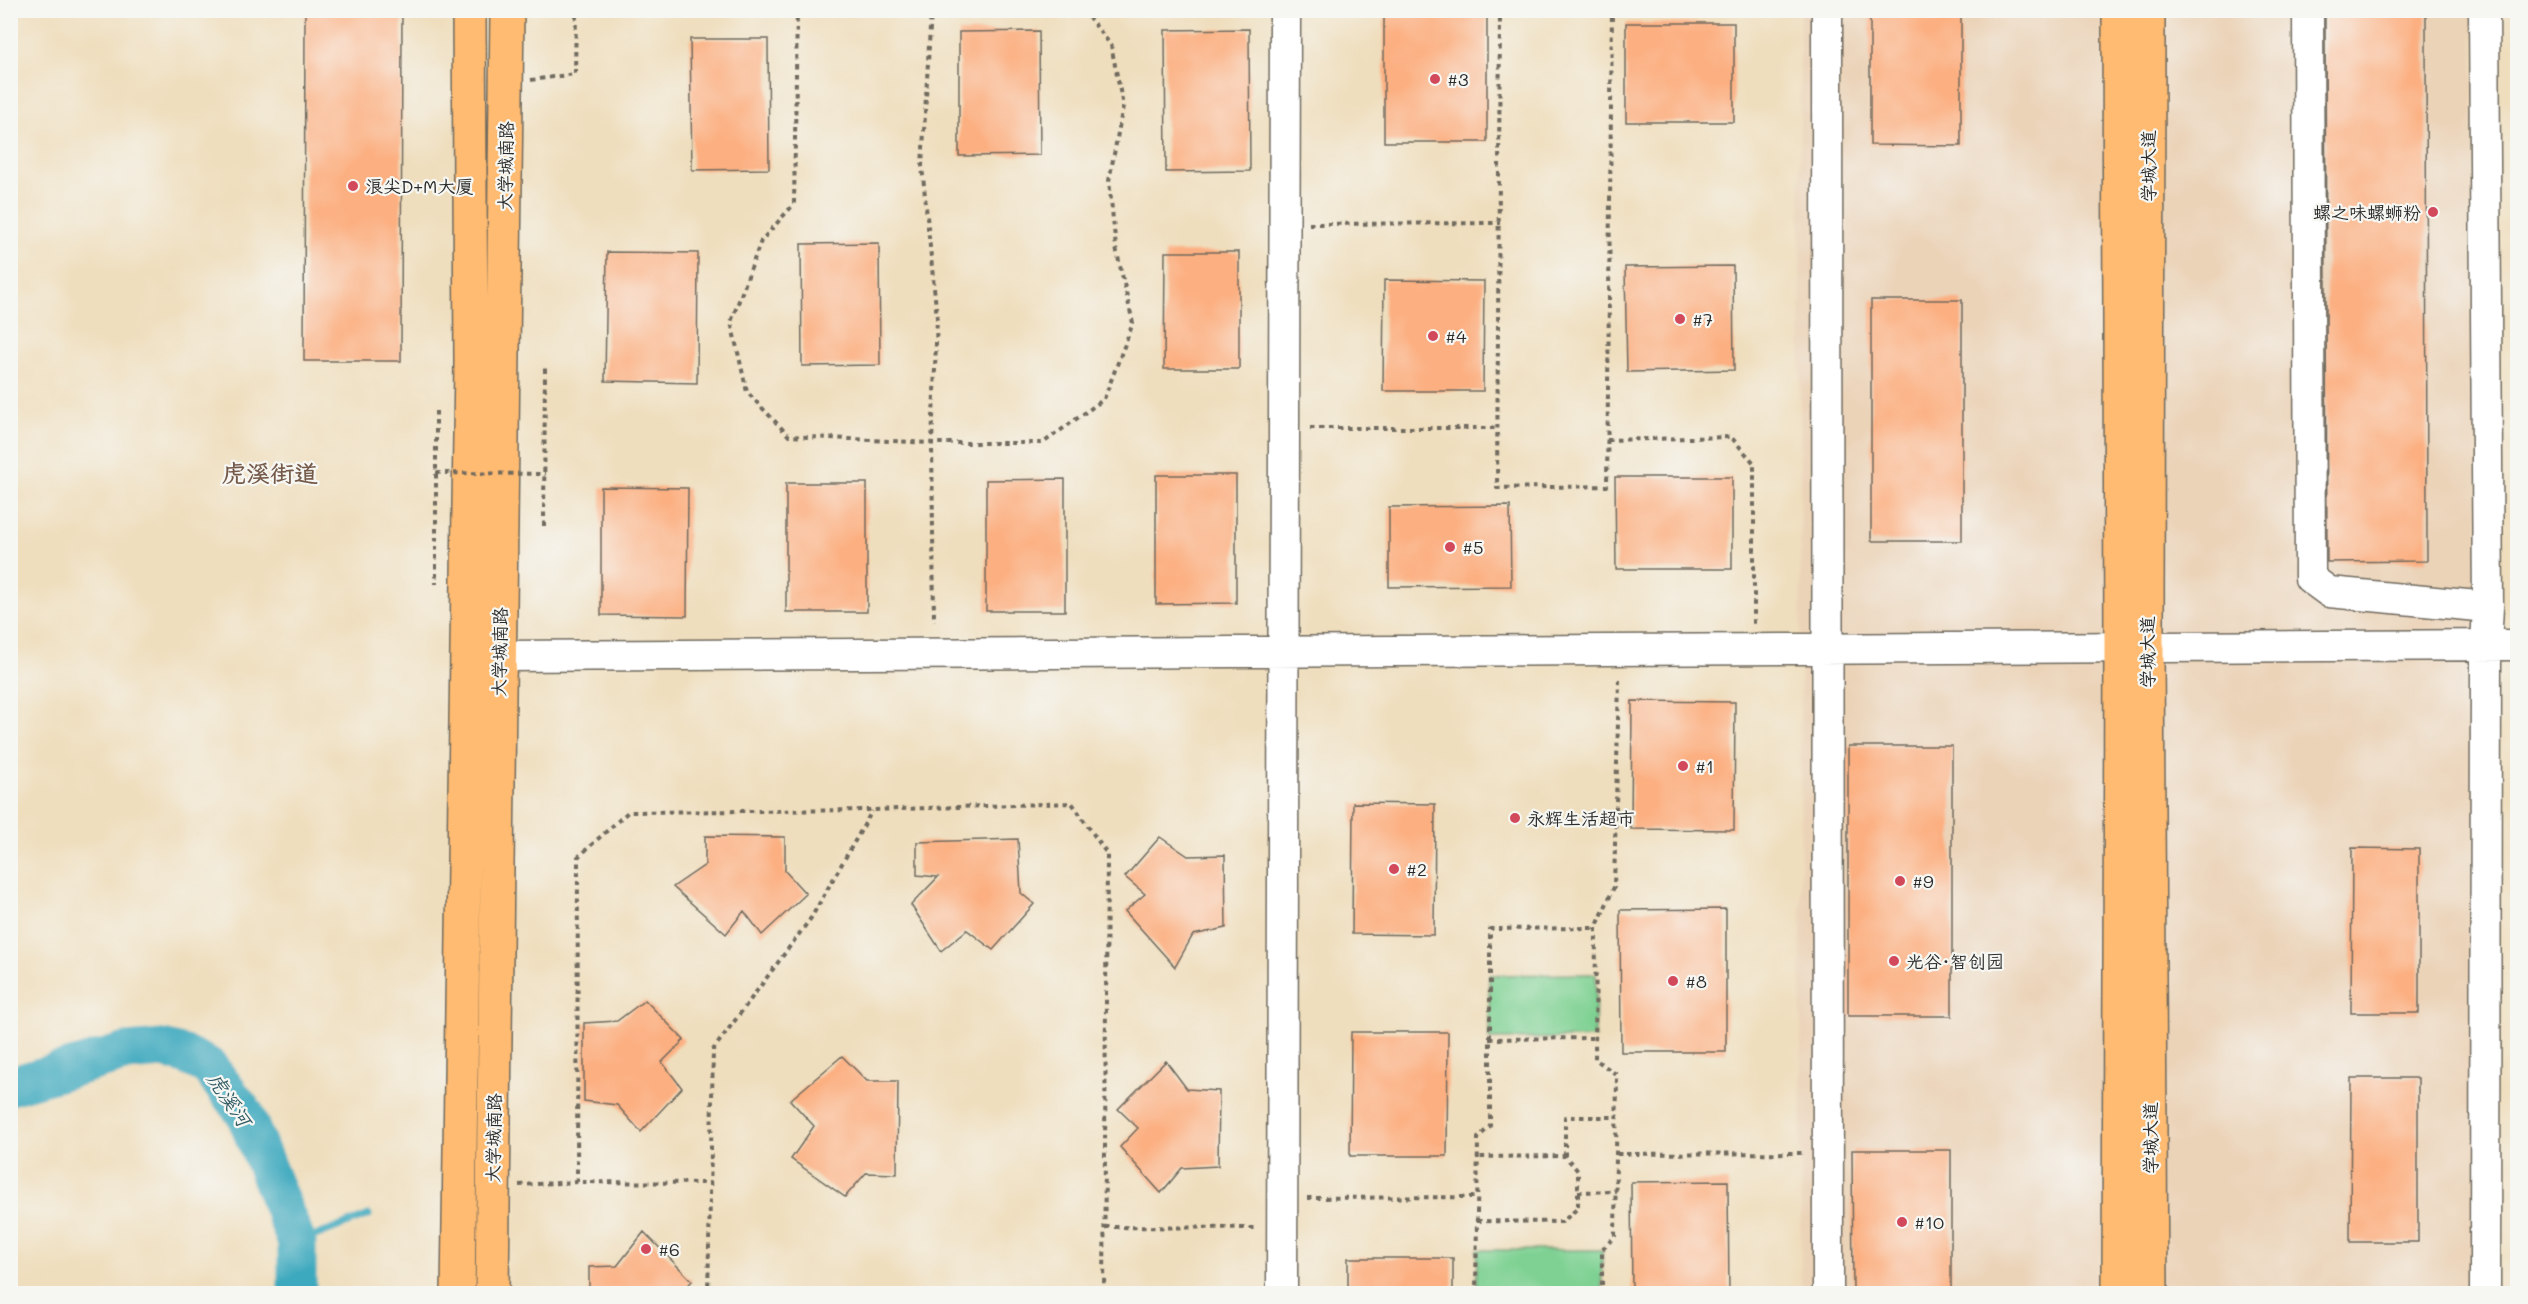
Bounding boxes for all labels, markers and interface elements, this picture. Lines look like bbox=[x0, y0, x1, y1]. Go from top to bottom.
place label: #3 bbox=[1447, 67, 1469, 91]
marker: #3 bbox=[1428, 72, 1442, 86]
street label: 大学城南路 bbox=[492, 121, 518, 211]
street label: 学城大道 bbox=[2136, 130, 2160, 202]
place label: 浪尖D+M大厦 bbox=[365, 174, 473, 198]
marker: 浪尖D+M大厦 bbox=[346, 179, 360, 193]
place label: 螺之味螺蛳粉 bbox=[2313, 200, 2421, 224]
marker: 螺之味螺蛳粉 bbox=[2426, 205, 2440, 219]
place label: #7 bbox=[1692, 307, 1713, 331]
marker: #7 bbox=[1673, 312, 1687, 326]
place label: #4 bbox=[1445, 324, 1467, 348]
marker: #4 bbox=[1426, 329, 1440, 343]
district label: 虎溪街道 bbox=[222, 457, 318, 488]
place label: #5 bbox=[1462, 535, 1484, 559]
marker: #5 bbox=[1443, 540, 1457, 554]
street label: 大学城南路 bbox=[486, 607, 512, 697]
street label: 学城大道 bbox=[2135, 616, 2159, 688]
place label: #1 bbox=[1695, 754, 1714, 778]
marker: #1 bbox=[1676, 759, 1690, 773]
place label: 永辉生活超市 bbox=[1527, 806, 1635, 830]
marker: 永辉生活超市 bbox=[1508, 811, 1522, 825]
place label: #2 bbox=[1406, 857, 1427, 881]
marker: #2 bbox=[1387, 862, 1401, 876]
place label: #9 bbox=[1912, 869, 1934, 893]
marker: #9 bbox=[1893, 874, 1907, 888]
place label: 光谷·智创园 bbox=[1906, 949, 2004, 973]
marker: 光谷·智创园 bbox=[1887, 954, 1901, 968]
place label: #8 bbox=[1685, 969, 1707, 993]
marker: #8 bbox=[1666, 974, 1680, 988]
water label: 虎溪河 bbox=[202, 1067, 259, 1134]
street label: 大学城南路 bbox=[480, 1093, 506, 1183]
street label: 学城大道 bbox=[2138, 1102, 2162, 1174]
place label: #10 bbox=[1914, 1210, 1944, 1234]
marker: #10 bbox=[1895, 1215, 1909, 1229]
place label: #6 bbox=[658, 1237, 680, 1261]
marker: #6 bbox=[639, 1242, 653, 1256]

